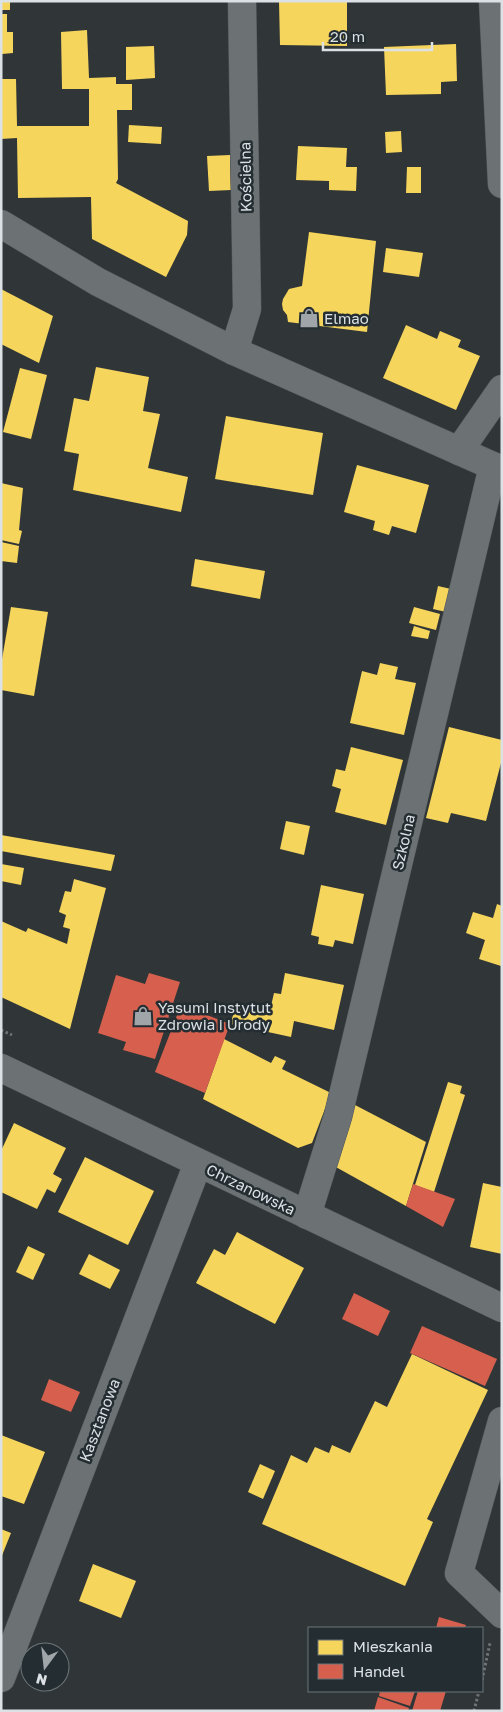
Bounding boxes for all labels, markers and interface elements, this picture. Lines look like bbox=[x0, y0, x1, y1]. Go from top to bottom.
scale bar bbox=[323, 20, 432, 52]
text: 20 m bbox=[330, 27, 365, 45]
street label: Kościelna bbox=[235, 142, 255, 212]
shop icon: Elmao bbox=[298, 307, 320, 329]
place label: Elmao bbox=[324, 309, 369, 327]
street label: Szkolna bbox=[388, 812, 418, 872]
place label: Yasumi Instytut Zdrowia i Urody bbox=[158, 998, 271, 1033]
shop icon: Yasumi Instytut Zdrowia i Urody bbox=[132, 1005, 154, 1027]
street label: Chrzanowska bbox=[204, 1160, 298, 1218]
street label: Kasztanowa bbox=[75, 1376, 123, 1464]
legend bbox=[308, 1627, 483, 1692]
text: Mieszkania bbox=[353, 1637, 433, 1655]
north arrow bbox=[20, 1642, 70, 1692]
text: Handel bbox=[353, 1662, 405, 1680]
text: N bbox=[34, 1670, 49, 1690]

